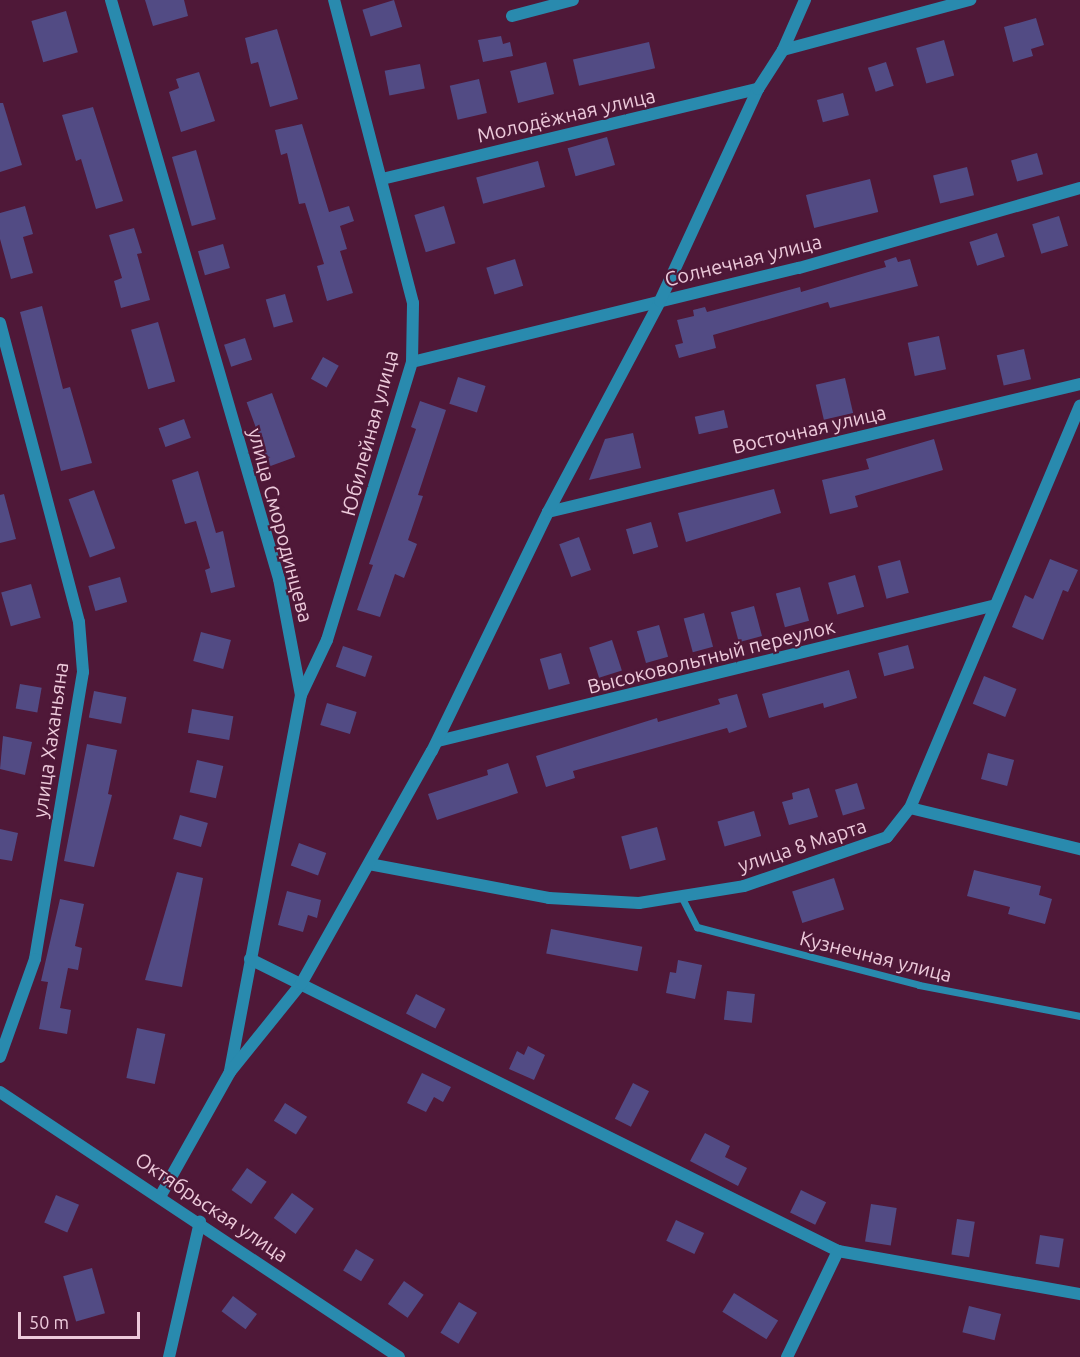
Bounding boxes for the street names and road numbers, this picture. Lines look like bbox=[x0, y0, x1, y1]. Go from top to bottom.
street label: Молодёжная улица bbox=[475, 83, 657, 147]
street label: Солнечная улица bbox=[662, 229, 824, 291]
street label: Юбилейная улица bbox=[335, 348, 403, 518]
street label: Восточная улица bbox=[730, 400, 888, 458]
street label: улица Смородинцева bbox=[243, 425, 319, 625]
street label: Высоковольтный переулок bbox=[585, 614, 837, 698]
street label: улица Хаханьяна bbox=[27, 661, 73, 819]
street label: улица 8 Марта bbox=[735, 813, 869, 877]
street label: Кузнечная улица bbox=[797, 925, 955, 987]
street label: Октябрьская улица bbox=[131, 1147, 293, 1267]

